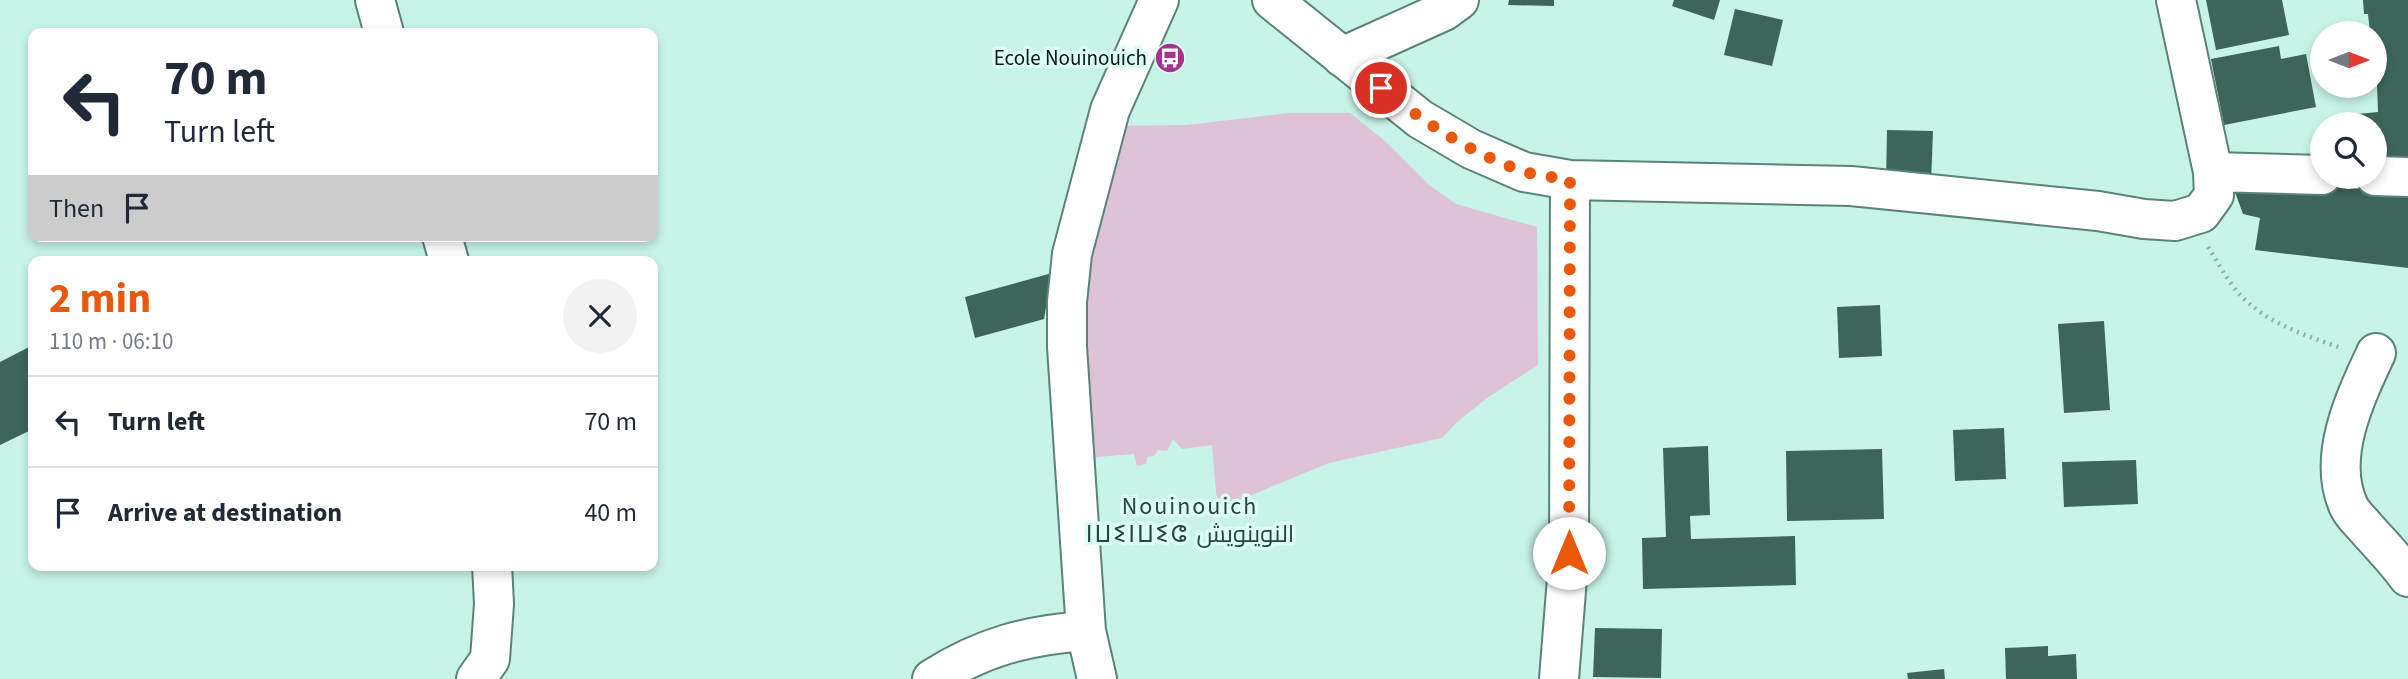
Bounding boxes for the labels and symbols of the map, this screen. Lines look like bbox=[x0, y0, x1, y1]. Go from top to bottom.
north arrow bbox=[2310, 21, 2387, 98]
bus stop icon: Ecole Nouinouich bbox=[1153, 41, 1187, 75]
place label: Ecole Nouinouich bbox=[994, 43, 1147, 73]
pin bbox=[1351, 58, 1411, 118]
district label: Nouinouich ⵏⵡⵉⵏⵡⵉⵛ النوينويش bbox=[1086, 489, 1294, 552]
position arrow bbox=[1532, 516, 1606, 590]

